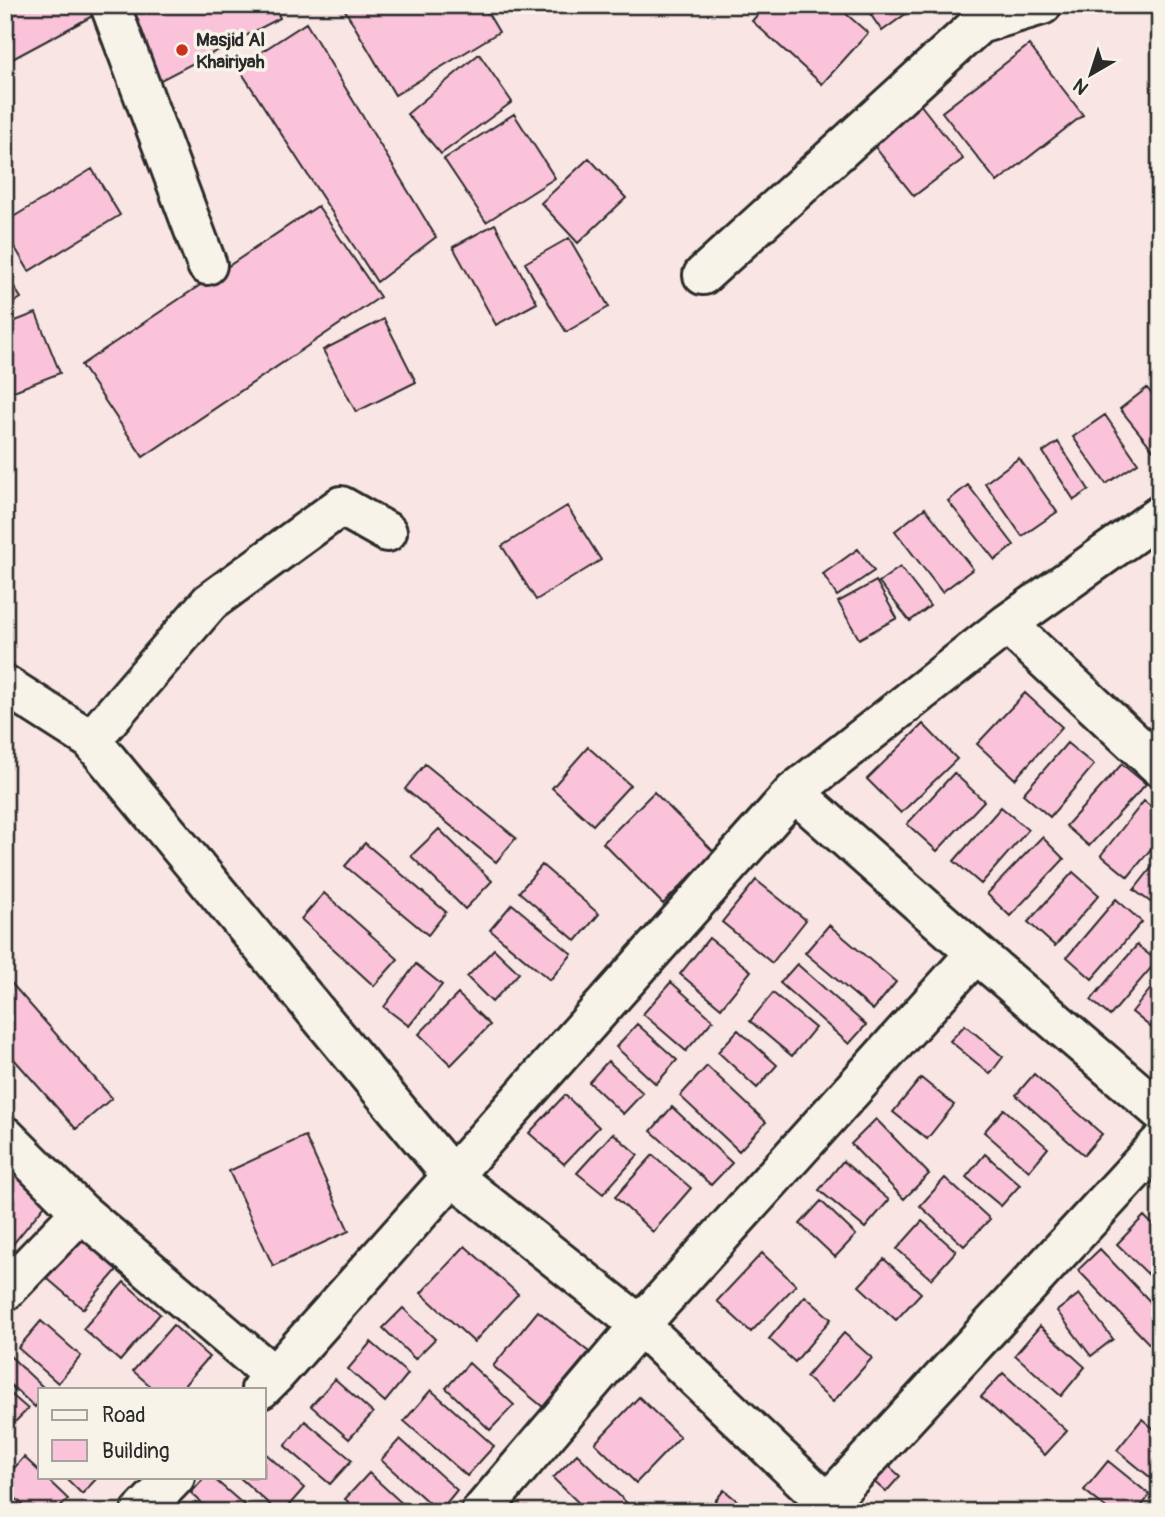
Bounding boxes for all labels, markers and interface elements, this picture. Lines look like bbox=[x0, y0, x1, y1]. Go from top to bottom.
place label: Masjid Al Khairiyah bbox=[196, 28, 265, 74]
north arrow bbox=[1056, 38, 1126, 108]
marker: Masjid Al Khairiyah bbox=[174, 42, 190, 58]
text: N bbox=[1068, 73, 1093, 100]
legend bbox=[38, 1388, 266, 1478]
text: Road bbox=[102, 1402, 146, 1429]
text: Building bbox=[102, 1438, 169, 1465]

